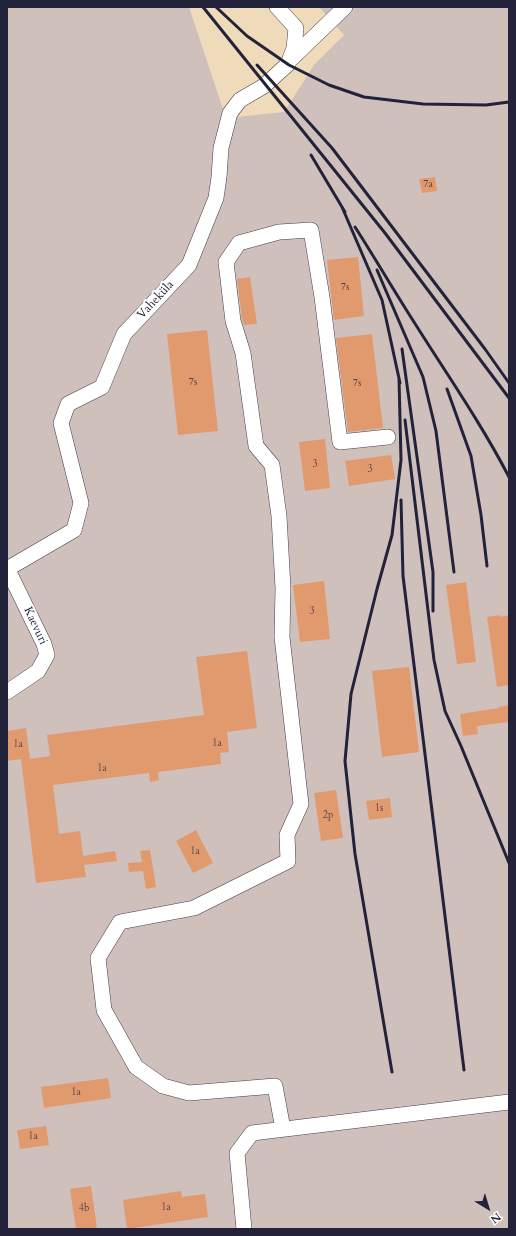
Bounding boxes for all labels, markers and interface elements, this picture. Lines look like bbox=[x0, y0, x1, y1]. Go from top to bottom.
house number: 7a bbox=[423, 179, 433, 191]
street label: Vaheküla bbox=[135, 278, 177, 322]
house number: 7s bbox=[341, 282, 349, 294]
house number: 7s bbox=[189, 377, 197, 389]
house number: 7s bbox=[353, 378, 361, 390]
house number: 3 bbox=[312, 459, 318, 471]
house number: 3 bbox=[367, 464, 373, 476]
street label: Kaevuri bbox=[20, 605, 50, 647]
house number: 3 bbox=[309, 606, 315, 618]
house number: 1a bbox=[212, 738, 222, 750]
house number: 1a bbox=[13, 739, 23, 751]
house number: 1a bbox=[97, 763, 107, 775]
house number: 1s bbox=[375, 803, 383, 815]
house number: 2p bbox=[323, 810, 333, 822]
house number: 1a bbox=[190, 846, 200, 858]
house number: 1a bbox=[71, 1087, 81, 1099]
house number: 1a bbox=[28, 1131, 38, 1143]
north arrow bbox=[468, 1188, 508, 1228]
house number: 1a bbox=[161, 1202, 171, 1214]
house number: 4b bbox=[79, 1203, 89, 1215]
text: N bbox=[487, 1209, 504, 1227]

